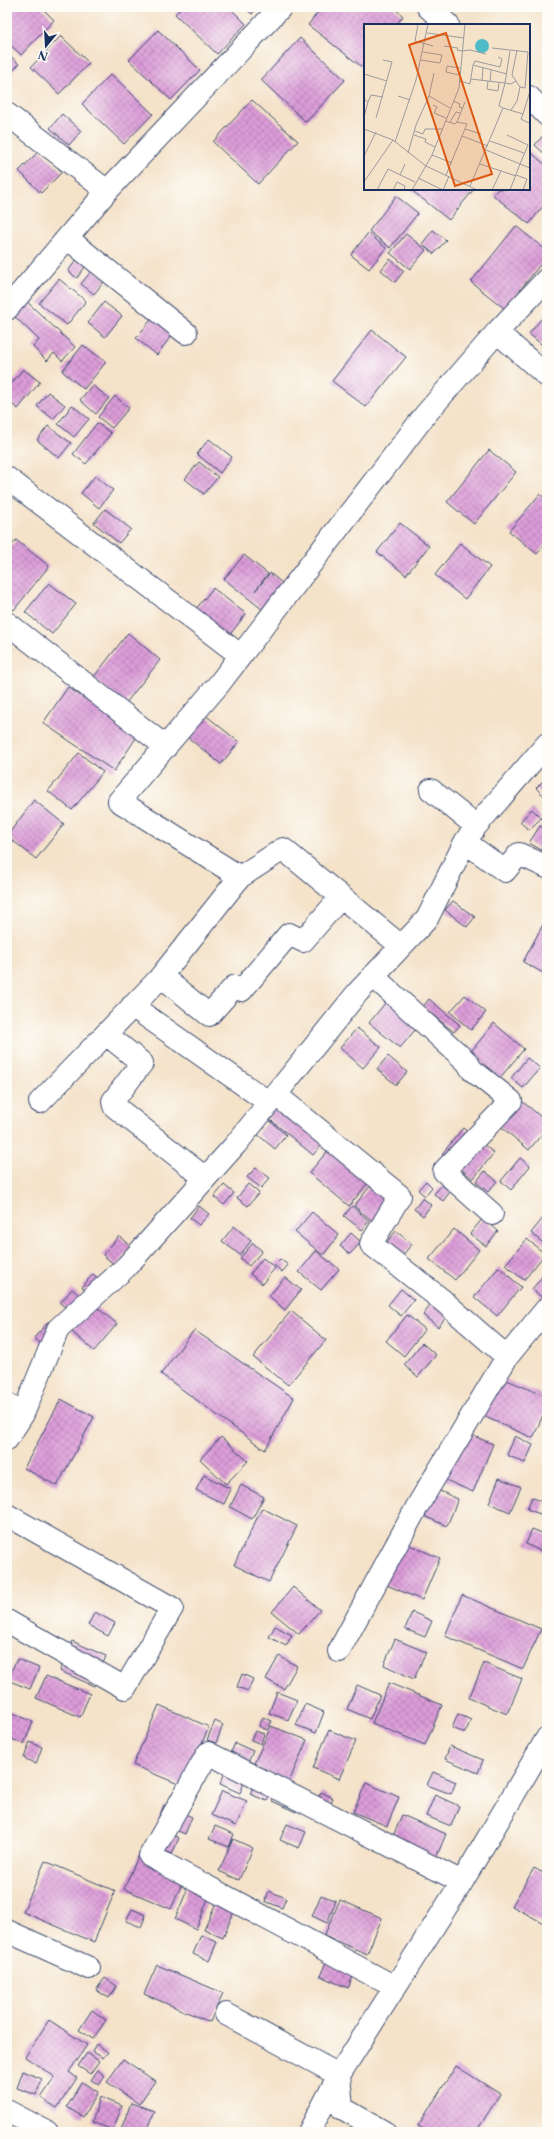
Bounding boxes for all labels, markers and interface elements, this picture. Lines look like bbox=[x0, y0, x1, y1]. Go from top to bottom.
inset map bbox=[364, 24, 530, 190]
north arrow bbox=[26, 26, 66, 66]
text: N bbox=[36, 47, 50, 64]

